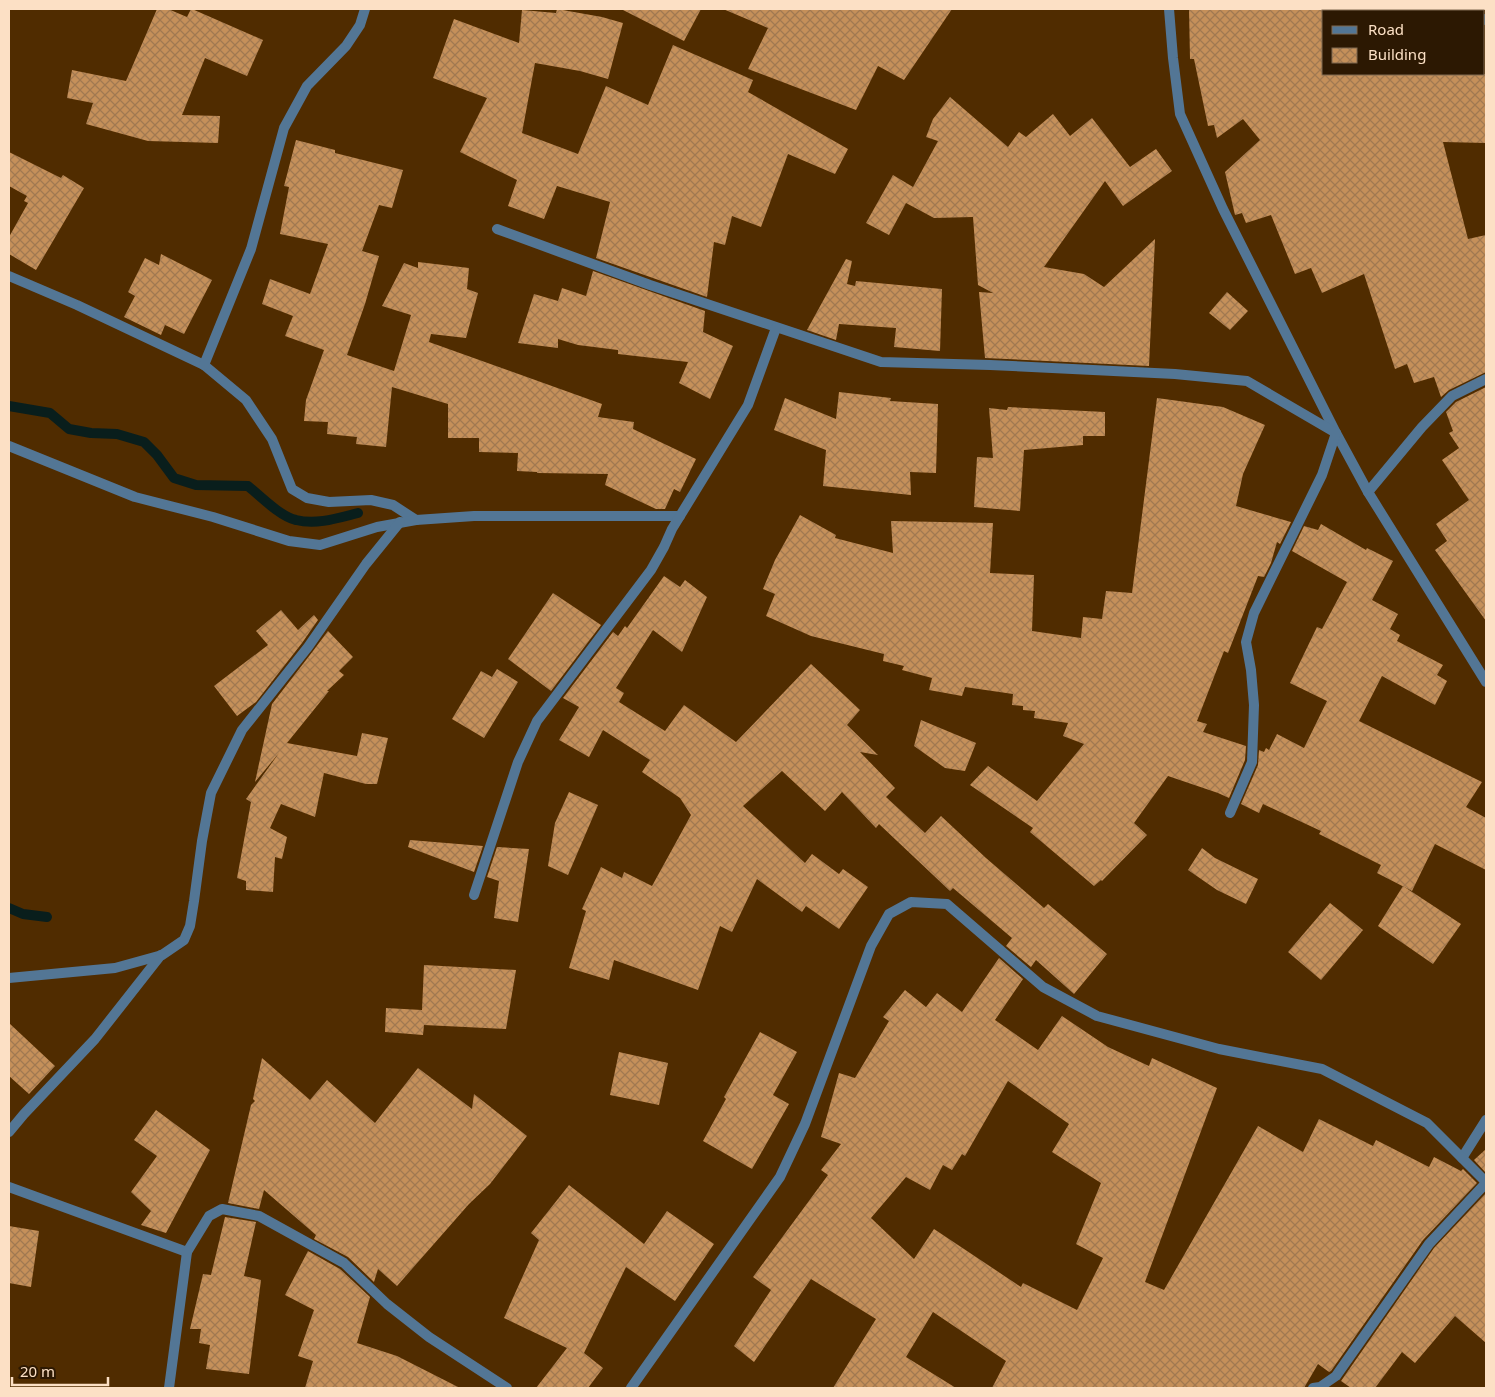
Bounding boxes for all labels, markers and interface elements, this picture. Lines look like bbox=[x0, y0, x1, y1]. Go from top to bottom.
legend bbox=[1322, 10, 1485, 75]
text: Road bbox=[1368, 19, 1404, 39]
text: Building bbox=[1368, 44, 1426, 64]
scale bar bbox=[12, 1354, 109, 1386]
text: 20 m bbox=[20, 1361, 55, 1381]

